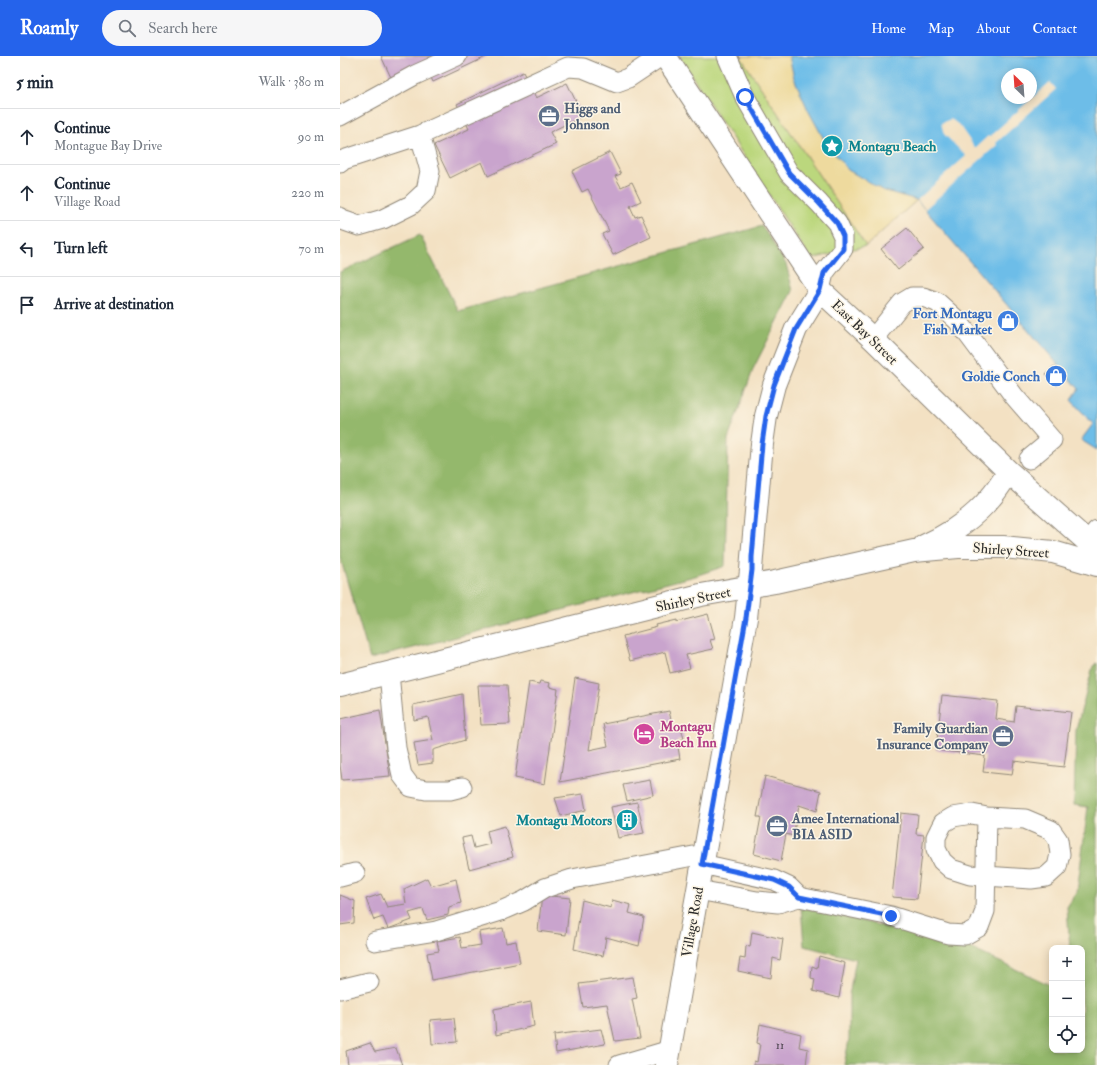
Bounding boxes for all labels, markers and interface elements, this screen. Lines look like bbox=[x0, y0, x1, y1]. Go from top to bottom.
search box bbox=[102, 10, 382, 46]
text: Roamly bbox=[20, 16, 78, 40]
icon: search bbox=[116, 17, 138, 39]
text: Search here bbox=[148, 19, 218, 38]
text: Home bbox=[871, 20, 906, 37]
text: Map bbox=[928, 20, 954, 37]
text: About bbox=[976, 20, 1010, 37]
text: Contact bbox=[1032, 20, 1077, 37]
north arrow bbox=[1001, 68, 1037, 104]
text: 5 min bbox=[16, 72, 54, 93]
text: Walk · 380 m bbox=[258, 74, 324, 90]
route start bbox=[736, 88, 754, 106]
place label: Higgs and Johnson bbox=[563, 100, 621, 134]
office icon: Higgs and Johnson bbox=[536, 103, 562, 129]
text: Continue bbox=[54, 119, 110, 138]
icon: ahead bbox=[16, 126, 38, 148]
text: 90 m bbox=[298, 129, 324, 145]
place icon: Montagu Beach bbox=[819, 133, 845, 159]
text: Montague Bay Drive bbox=[54, 138, 162, 154]
place label: Montagu Beach bbox=[847, 138, 937, 156]
text: Continue bbox=[54, 175, 110, 194]
icon: ahead bbox=[16, 182, 38, 204]
text: 220 m bbox=[291, 185, 324, 201]
text: Village Road bbox=[54, 194, 120, 210]
icon: left bbox=[16, 238, 38, 260]
text: Turn left bbox=[54, 239, 108, 258]
text: 70 m bbox=[299, 241, 324, 257]
icon: arrive bbox=[16, 294, 38, 316]
text: Arrive at destination bbox=[54, 295, 174, 314]
street label: East Bay Street bbox=[827, 296, 902, 369]
place label: Fort Montagu Fish Market bbox=[912, 305, 993, 338]
shop icon: Fort Montagu Fish Market bbox=[995, 308, 1021, 334]
shop icon: Goldie Conch bbox=[1043, 363, 1069, 389]
place label: Goldie Conch bbox=[962, 368, 1041, 385]
street label: Shirley Street bbox=[972, 539, 1050, 563]
street label: Shirley Street bbox=[654, 583, 733, 617]
place label: Montagu Beach Inn bbox=[659, 718, 718, 751]
place label: Family Guardian Insurance Company bbox=[877, 720, 989, 754]
hotel icon: Montagu Beach Inn bbox=[631, 721, 657, 747]
office icon: Family Guardian Insurance Company bbox=[990, 723, 1016, 749]
building icon: Montagu Motors bbox=[614, 807, 640, 833]
place label: Amee International BIA ASID bbox=[791, 810, 900, 843]
place label: Montagu Motors bbox=[515, 812, 612, 830]
office icon: Amee International BIA ASID bbox=[764, 813, 790, 839]
street label: Village Road bbox=[678, 885, 707, 959]
route end bbox=[882, 907, 900, 925]
map controls bbox=[1049, 945, 1085, 1053]
button: + bbox=[1049, 945, 1085, 981]
button: − bbox=[1049, 981, 1085, 1017]
button: locate bbox=[1049, 1017, 1085, 1053]
house number: 11 bbox=[776, 1038, 784, 1053]

